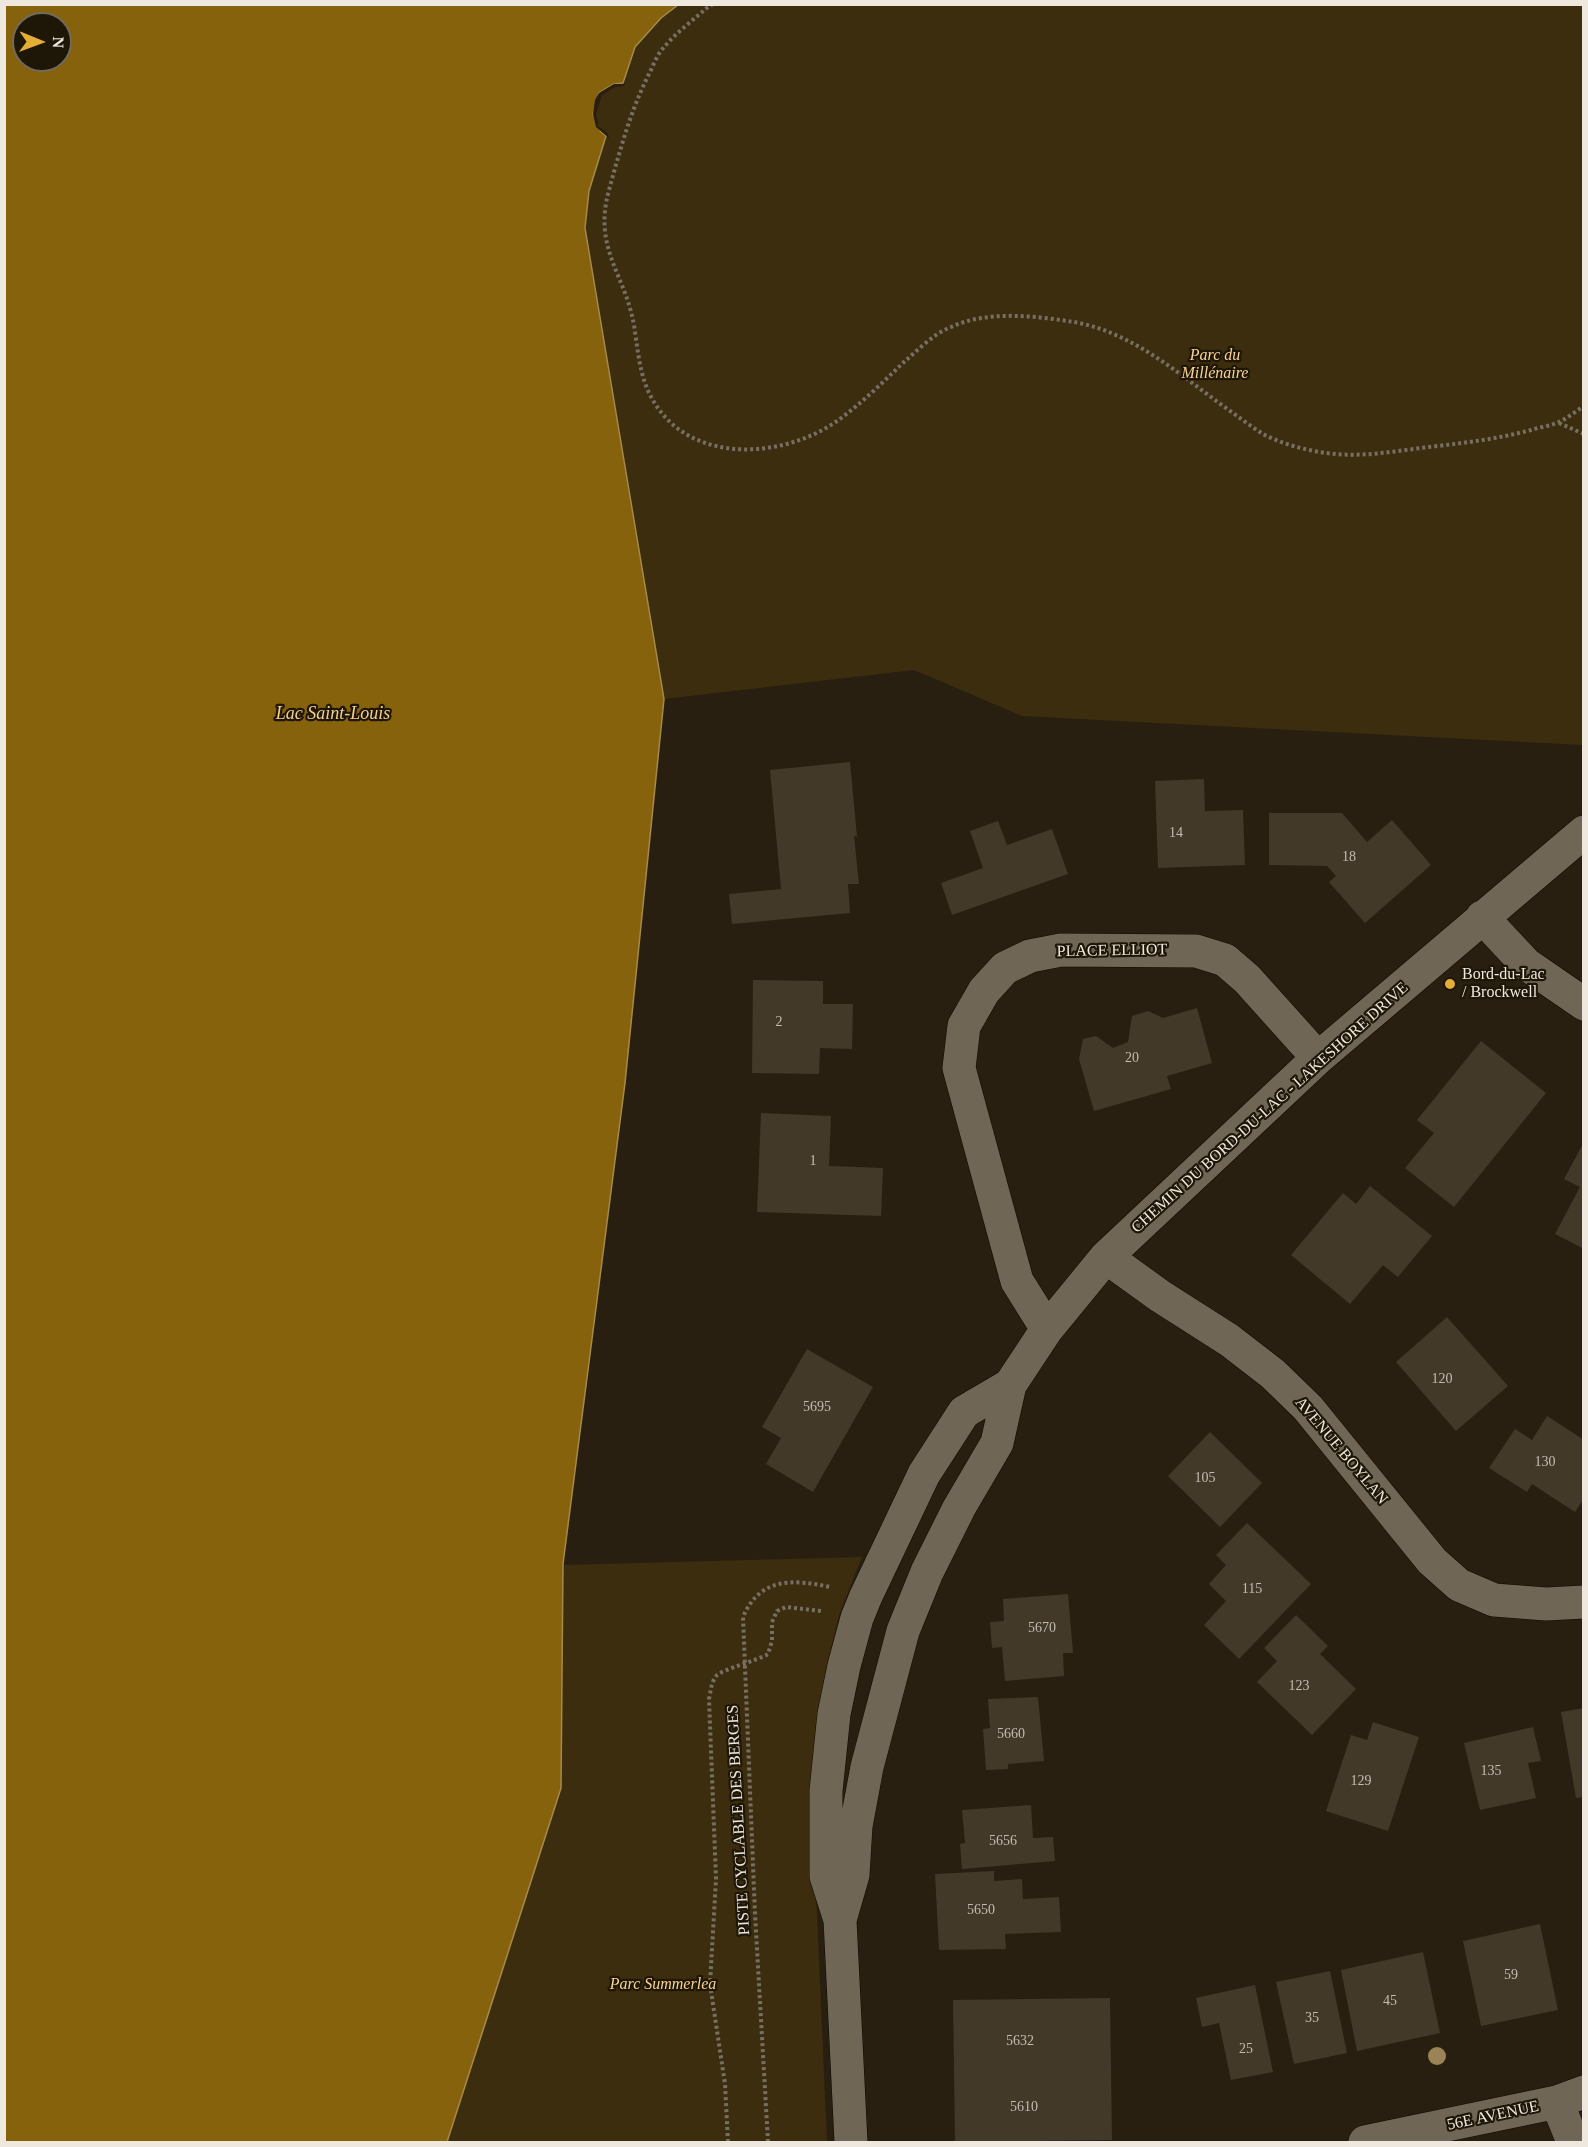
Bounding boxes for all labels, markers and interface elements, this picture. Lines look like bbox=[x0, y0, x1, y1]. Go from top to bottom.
north arrow bbox=[12, 12, 72, 72]
text: N bbox=[50, 36, 67, 48]
park label: Parc du Millénaire bbox=[1182, 346, 1248, 384]
water label: Lac Saint-Louis bbox=[276, 703, 390, 725]
house number: 14 bbox=[1169, 825, 1183, 841]
house number: 18 bbox=[1342, 849, 1356, 865]
street label: PLACE ELLIOT bbox=[1057, 940, 1167, 962]
place label: Bord-du-Lac / Brockwell bbox=[1462, 965, 1545, 1003]
marker: Bord-du-Lac / Brockwell bbox=[1443, 977, 1457, 991]
street label: CHEMIN DU BORD-DU-LAC - LAKESHORE DRIVE bbox=[1128, 978, 1412, 1238]
house number: 2 bbox=[776, 1014, 783, 1030]
house number: 20 bbox=[1125, 1050, 1139, 1066]
house number: 1 bbox=[810, 1153, 816, 1169]
house number: 120 bbox=[1432, 1371, 1452, 1387]
street label: AVENUE BOYLAN bbox=[1290, 1393, 1392, 1509]
house number: 5695 bbox=[803, 1399, 831, 1415]
house number: 130 bbox=[1534, 1454, 1556, 1470]
house number: 105 bbox=[1194, 1470, 1216, 1486]
house number: 115 bbox=[1242, 1581, 1262, 1597]
house number: 5670 bbox=[1028, 1620, 1056, 1636]
house number: 123 bbox=[1288, 1678, 1310, 1694]
street label: PISTE CYCLABLE DES BERGES bbox=[723, 1704, 755, 1936]
house number: 5660 bbox=[997, 1726, 1025, 1742]
house number: 135 bbox=[1480, 1763, 1502, 1779]
house number: 129 bbox=[1350, 1773, 1372, 1789]
house number: 5656 bbox=[989, 1833, 1017, 1849]
house number: 5650 bbox=[967, 1902, 995, 1918]
house number: 59 bbox=[1504, 1967, 1518, 1983]
park label: Parc Summerlea bbox=[610, 1975, 716, 1995]
house number: 45 bbox=[1383, 1993, 1397, 2009]
house number: 35 bbox=[1305, 2010, 1319, 2026]
house number: 5632 bbox=[1006, 2033, 1034, 2049]
house number: 25 bbox=[1239, 2041, 1253, 2057]
street label: 56E AVENUE bbox=[1445, 2097, 1541, 2135]
house number: 5610 bbox=[1010, 2099, 1038, 2115]

